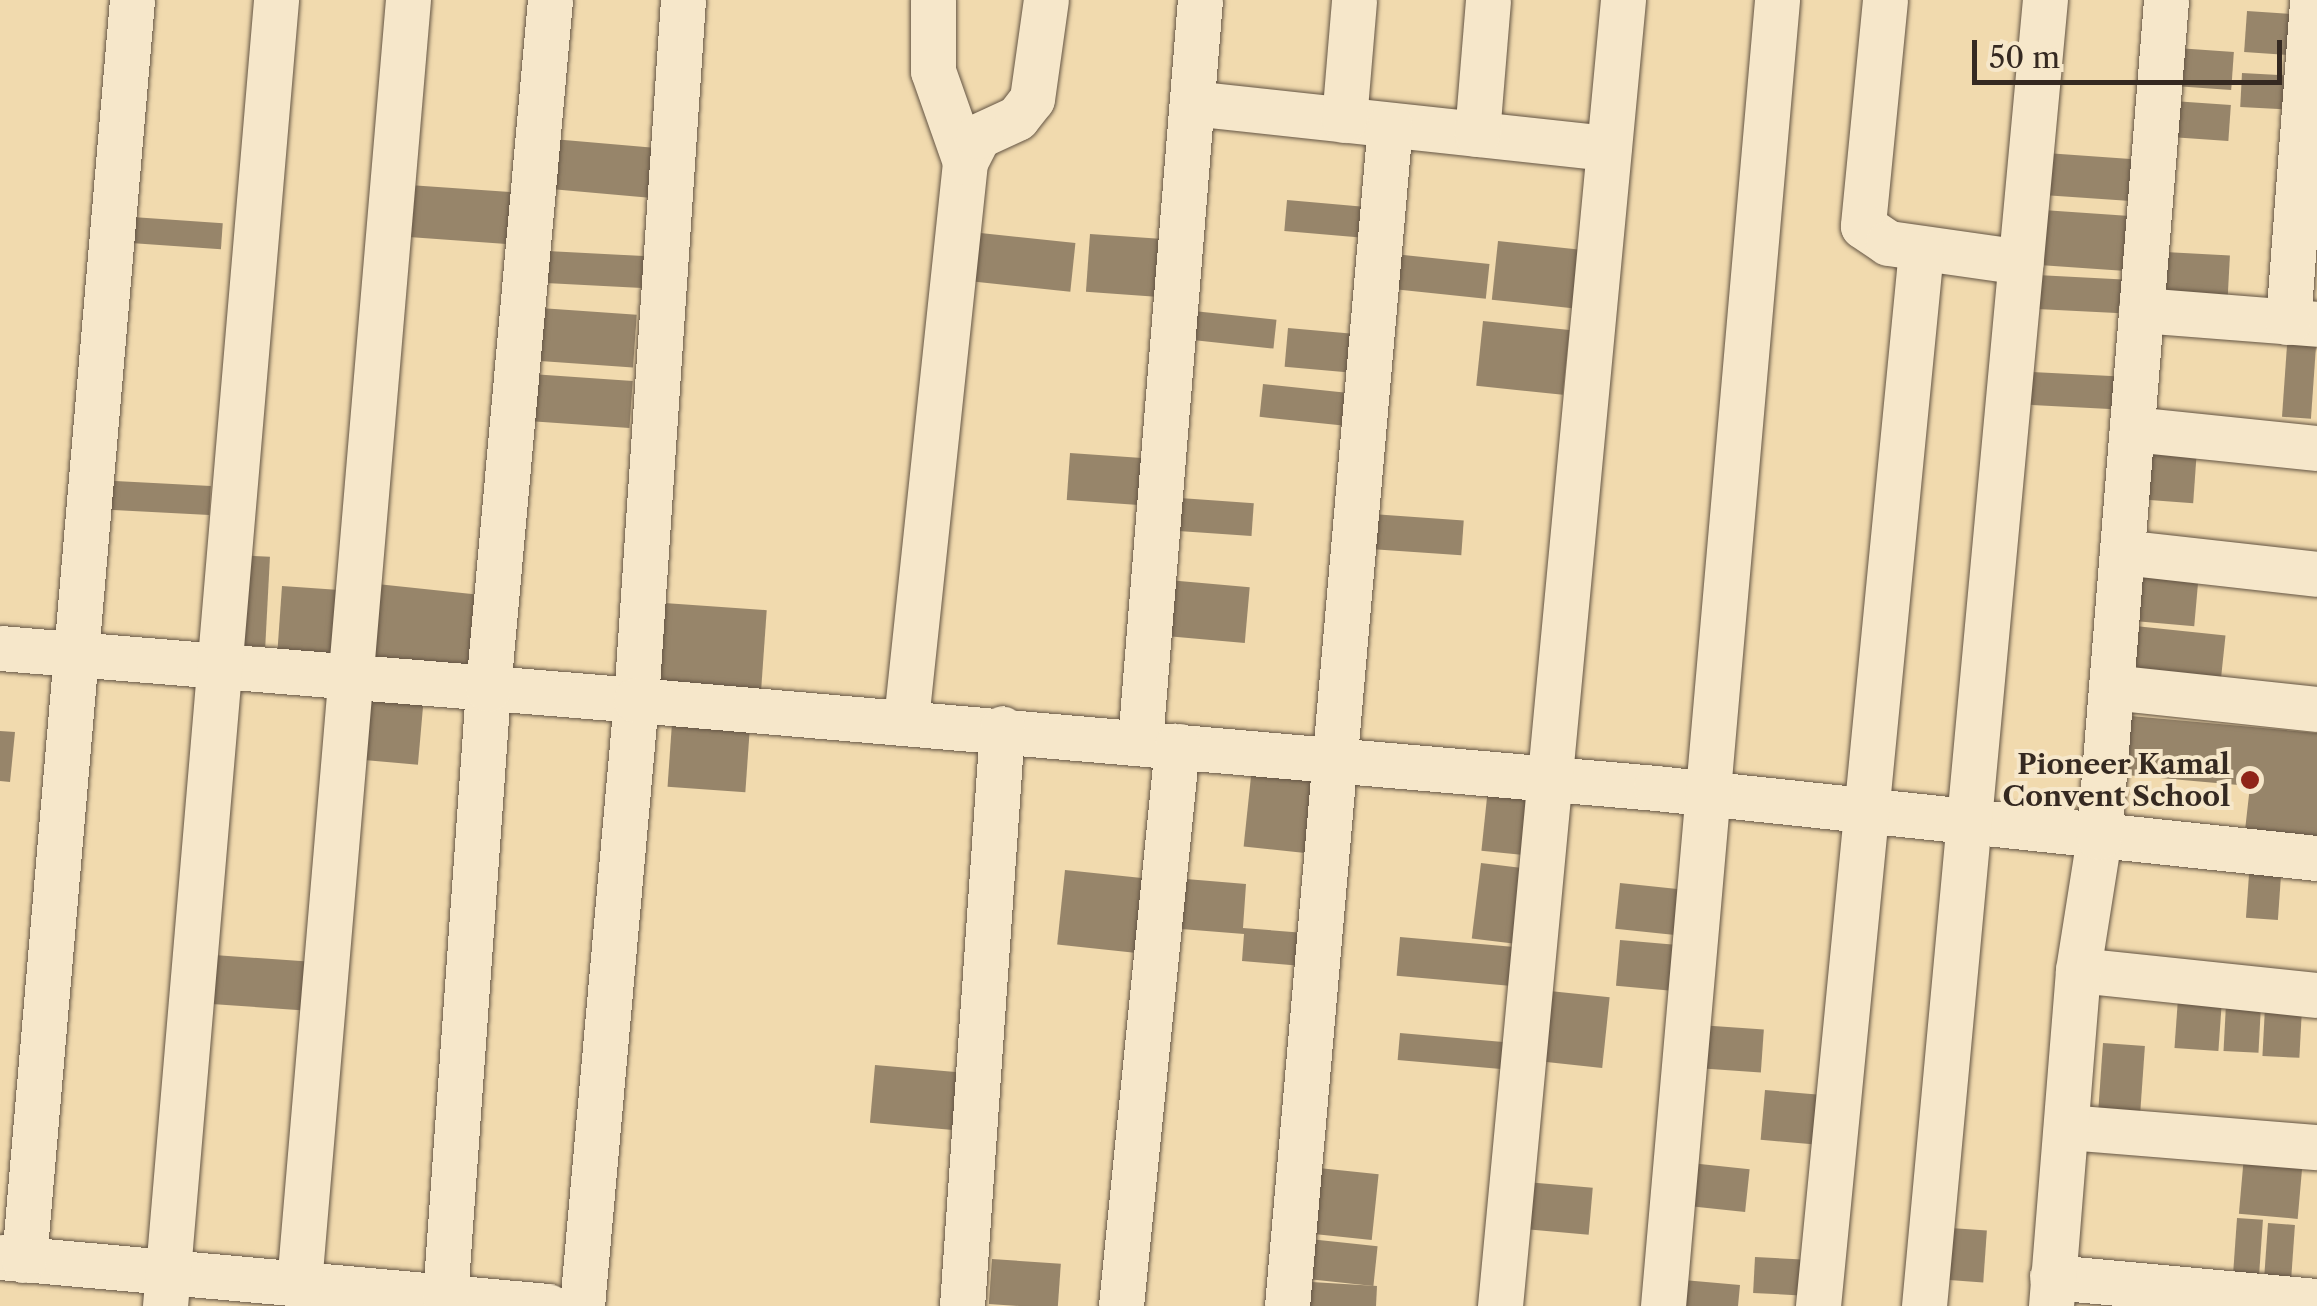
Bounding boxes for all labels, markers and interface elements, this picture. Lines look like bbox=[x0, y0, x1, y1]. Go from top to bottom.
scale bar bbox=[1977, 20, 2287, 82]
text: 50 m bbox=[1989, 39, 2060, 76]
place label: Pioneer Kamal Convent School bbox=[2003, 747, 2230, 813]
marker: Pioneer Kamal Convent School bbox=[2239, 769, 2261, 791]

